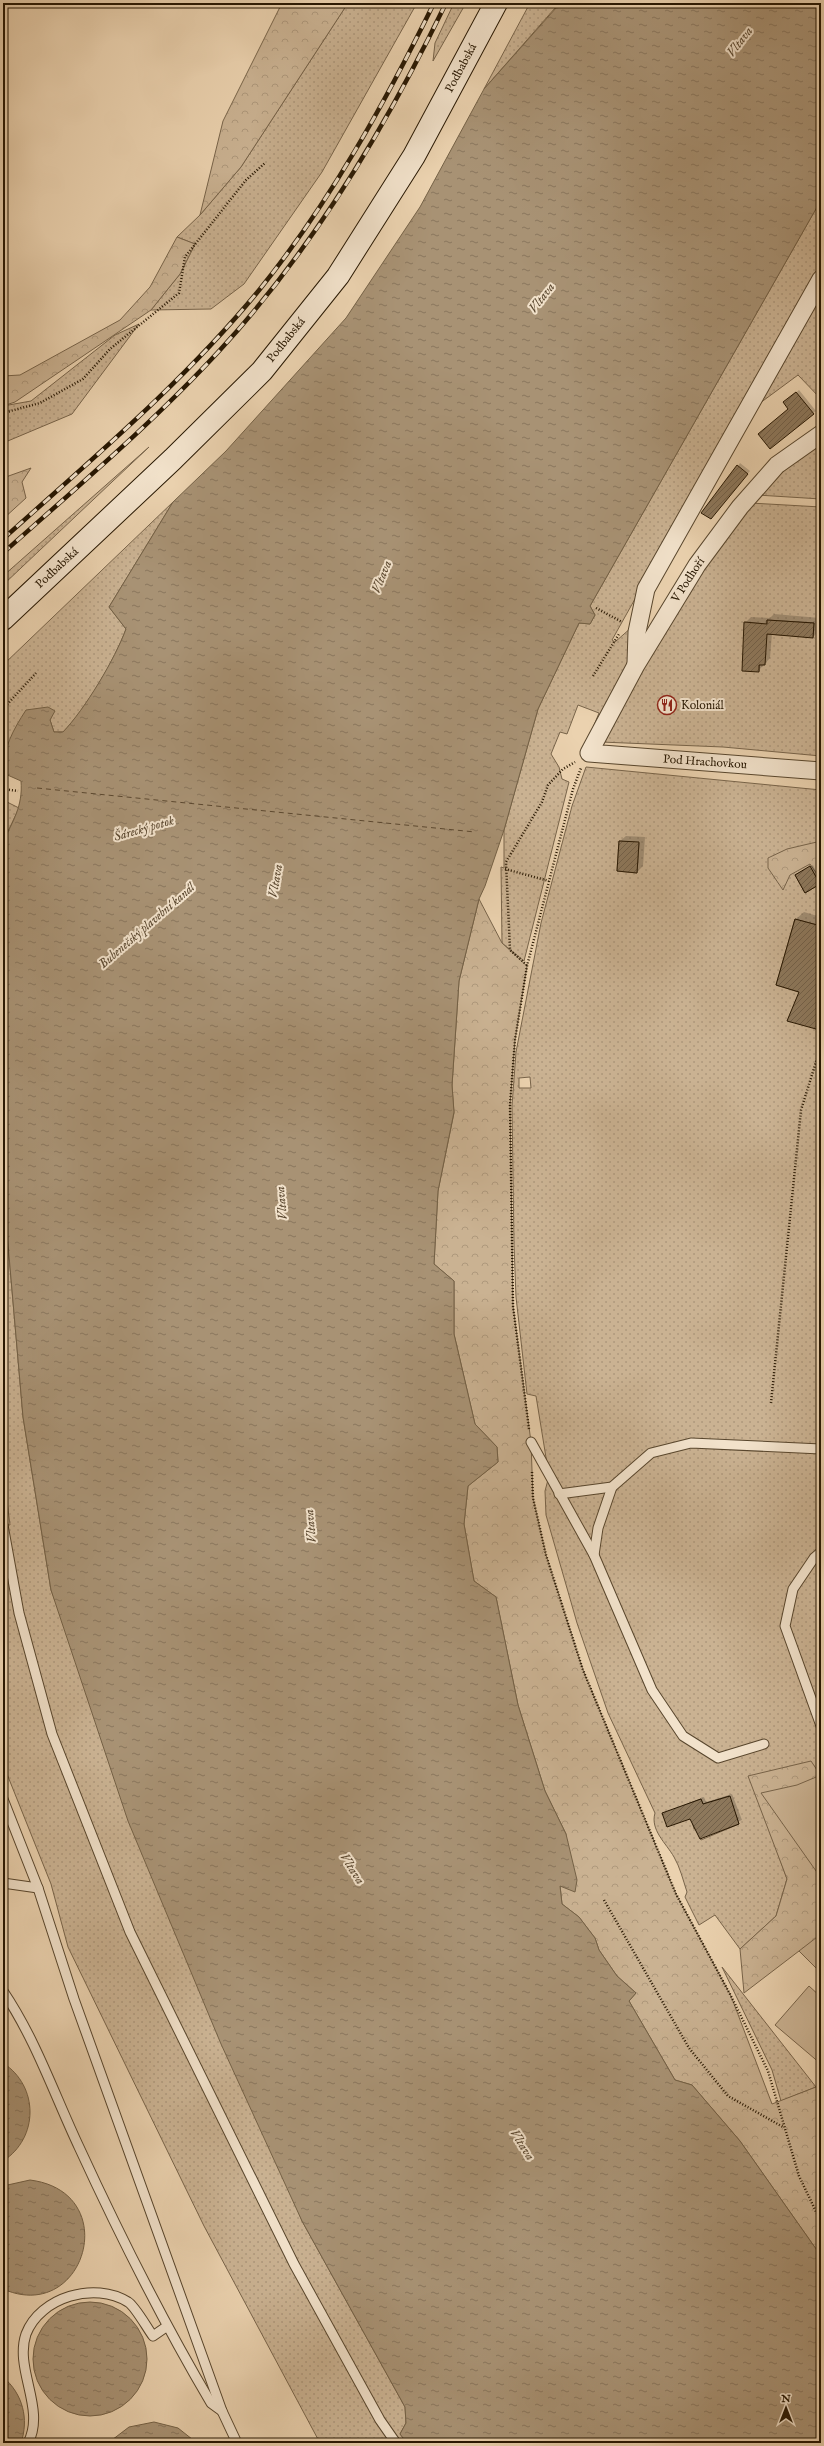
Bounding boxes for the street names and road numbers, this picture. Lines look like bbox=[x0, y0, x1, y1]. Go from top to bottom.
street label: Podbabská bbox=[442, 40, 481, 95]
street label: Podbabská bbox=[263, 314, 309, 365]
street label: Podbabská bbox=[32, 544, 82, 592]
street label: V Podhoří bbox=[667, 554, 708, 606]
street label: Pod Hrachovkou bbox=[663, 752, 747, 772]

